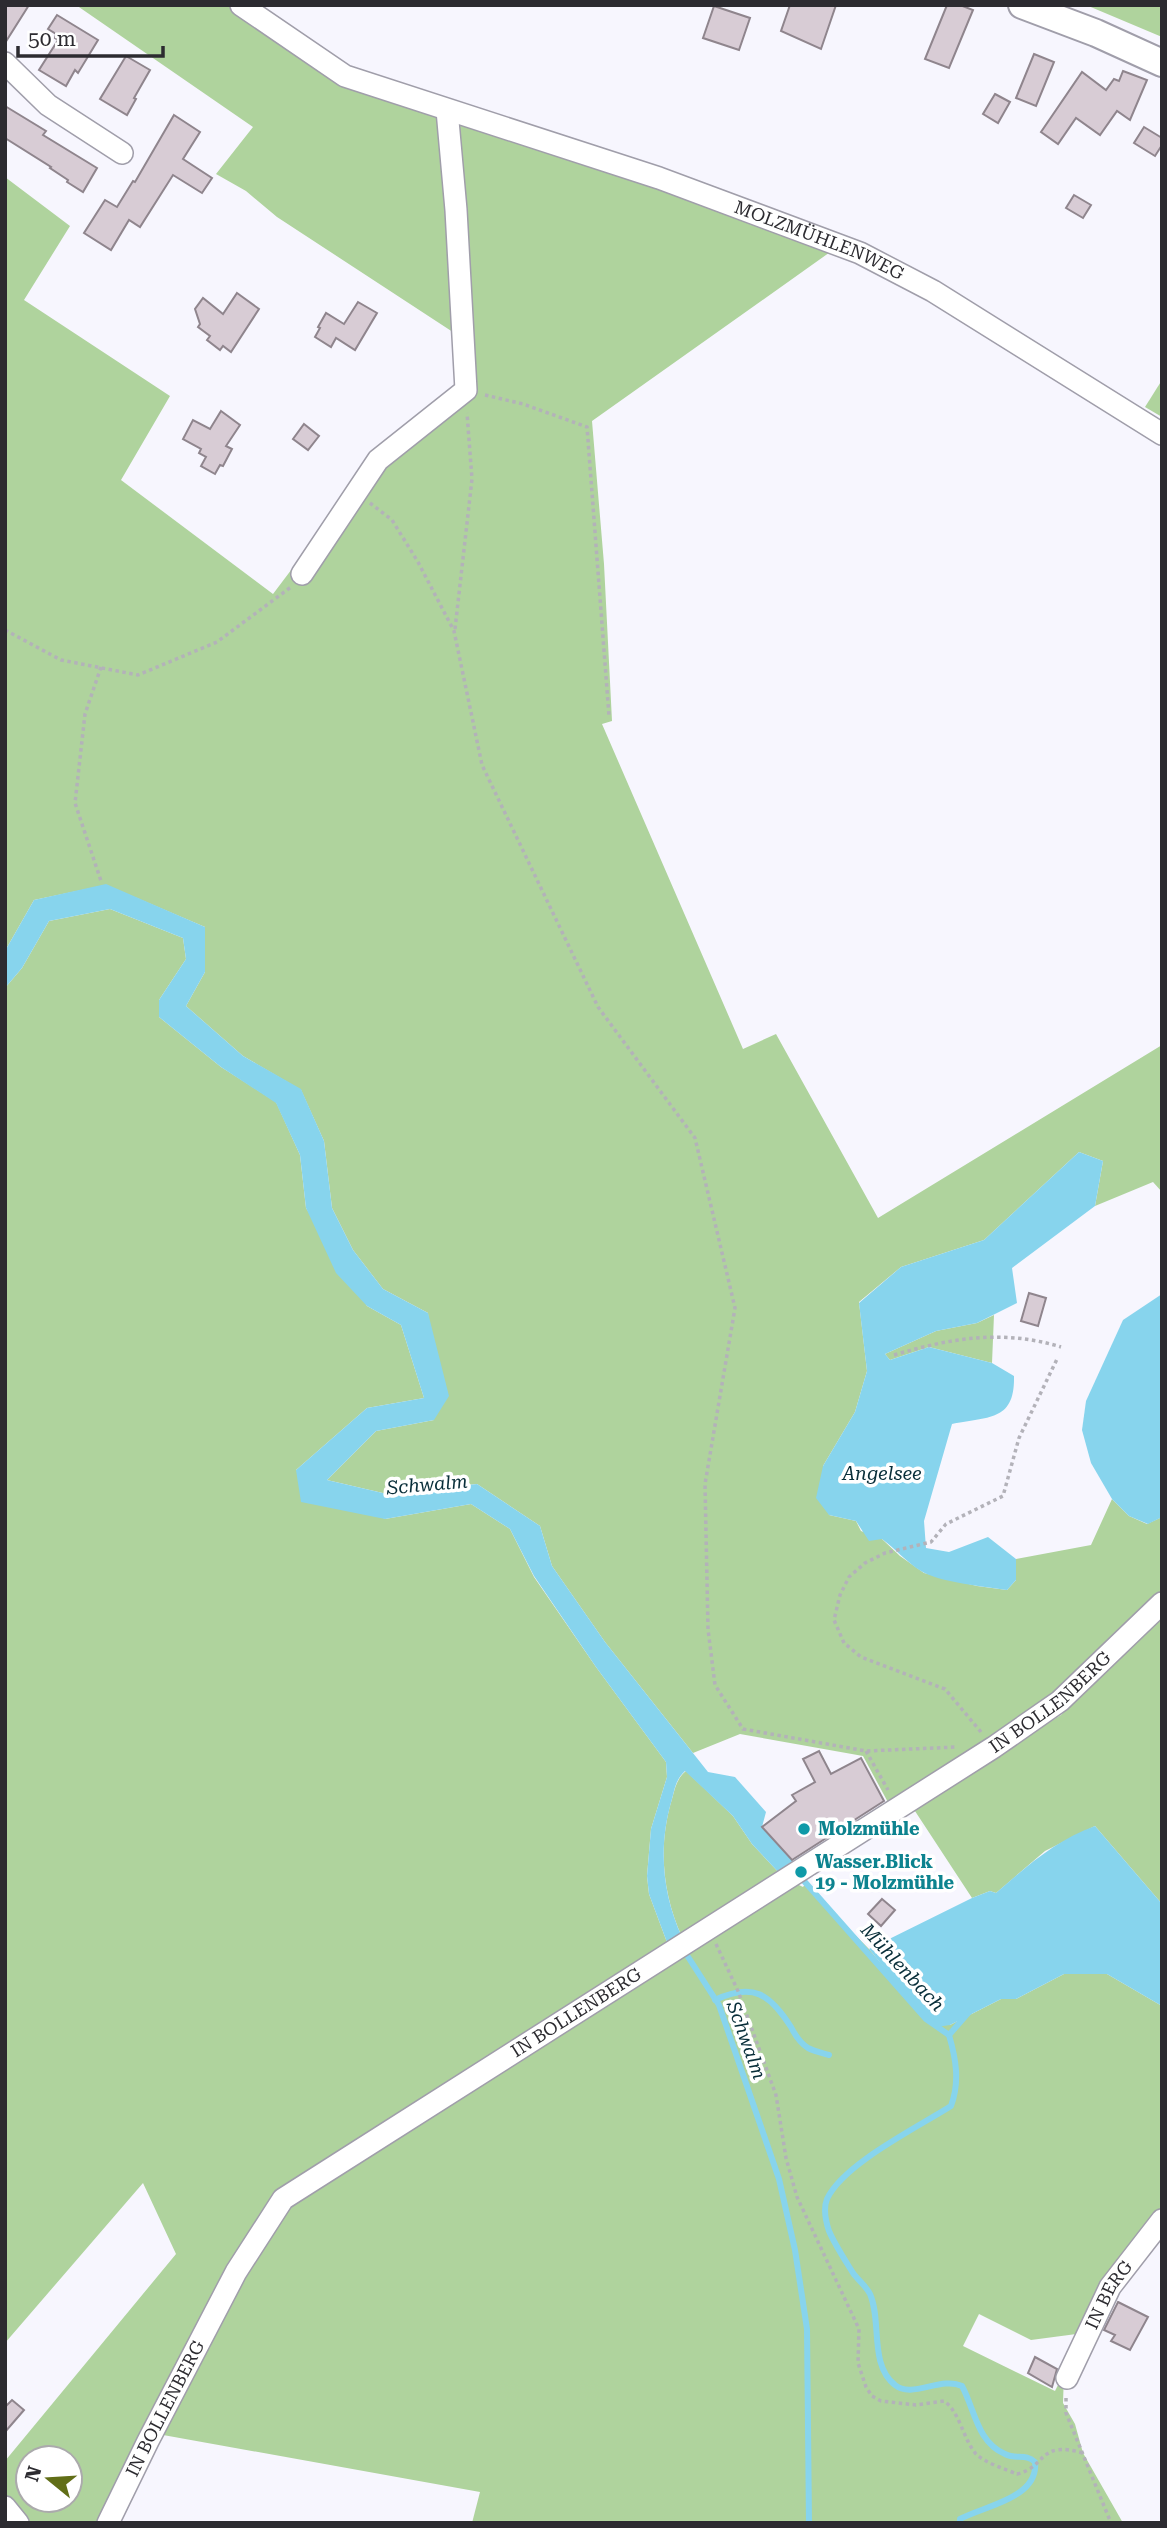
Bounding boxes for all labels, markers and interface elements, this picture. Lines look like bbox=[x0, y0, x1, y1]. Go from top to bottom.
scale bar bbox=[18, 14, 163, 58]
text: 50 m bbox=[28, 27, 76, 51]
street label: MOLZMÜHLENWEG bbox=[732, 196, 908, 284]
water label: Angelsee bbox=[841, 1462, 922, 1485]
water label: Schwalm bbox=[385, 1469, 469, 1500]
street label: IN BOLLENBERG bbox=[985, 1647, 1115, 1757]
place label: Molzmühle bbox=[818, 1818, 920, 1839]
marker: Molzmühle bbox=[796, 1821, 812, 1837]
place label: Wasser.Blick 19 - Molzmühle bbox=[815, 1851, 955, 1893]
marker: Wasser.Blick 19 - Molzmühle bbox=[793, 1864, 809, 1880]
water label: Mühlenbach bbox=[855, 1918, 949, 2016]
street label: IN BOLLENBERG bbox=[507, 1963, 645, 2061]
water label: Schwalm bbox=[721, 1997, 771, 2083]
street label: IN BERG bbox=[1081, 2256, 1136, 2332]
street label: IN BOLLENBERG bbox=[121, 2337, 209, 2480]
north arrow bbox=[14, 2444, 84, 2514]
text: N bbox=[20, 2463, 47, 2484]

